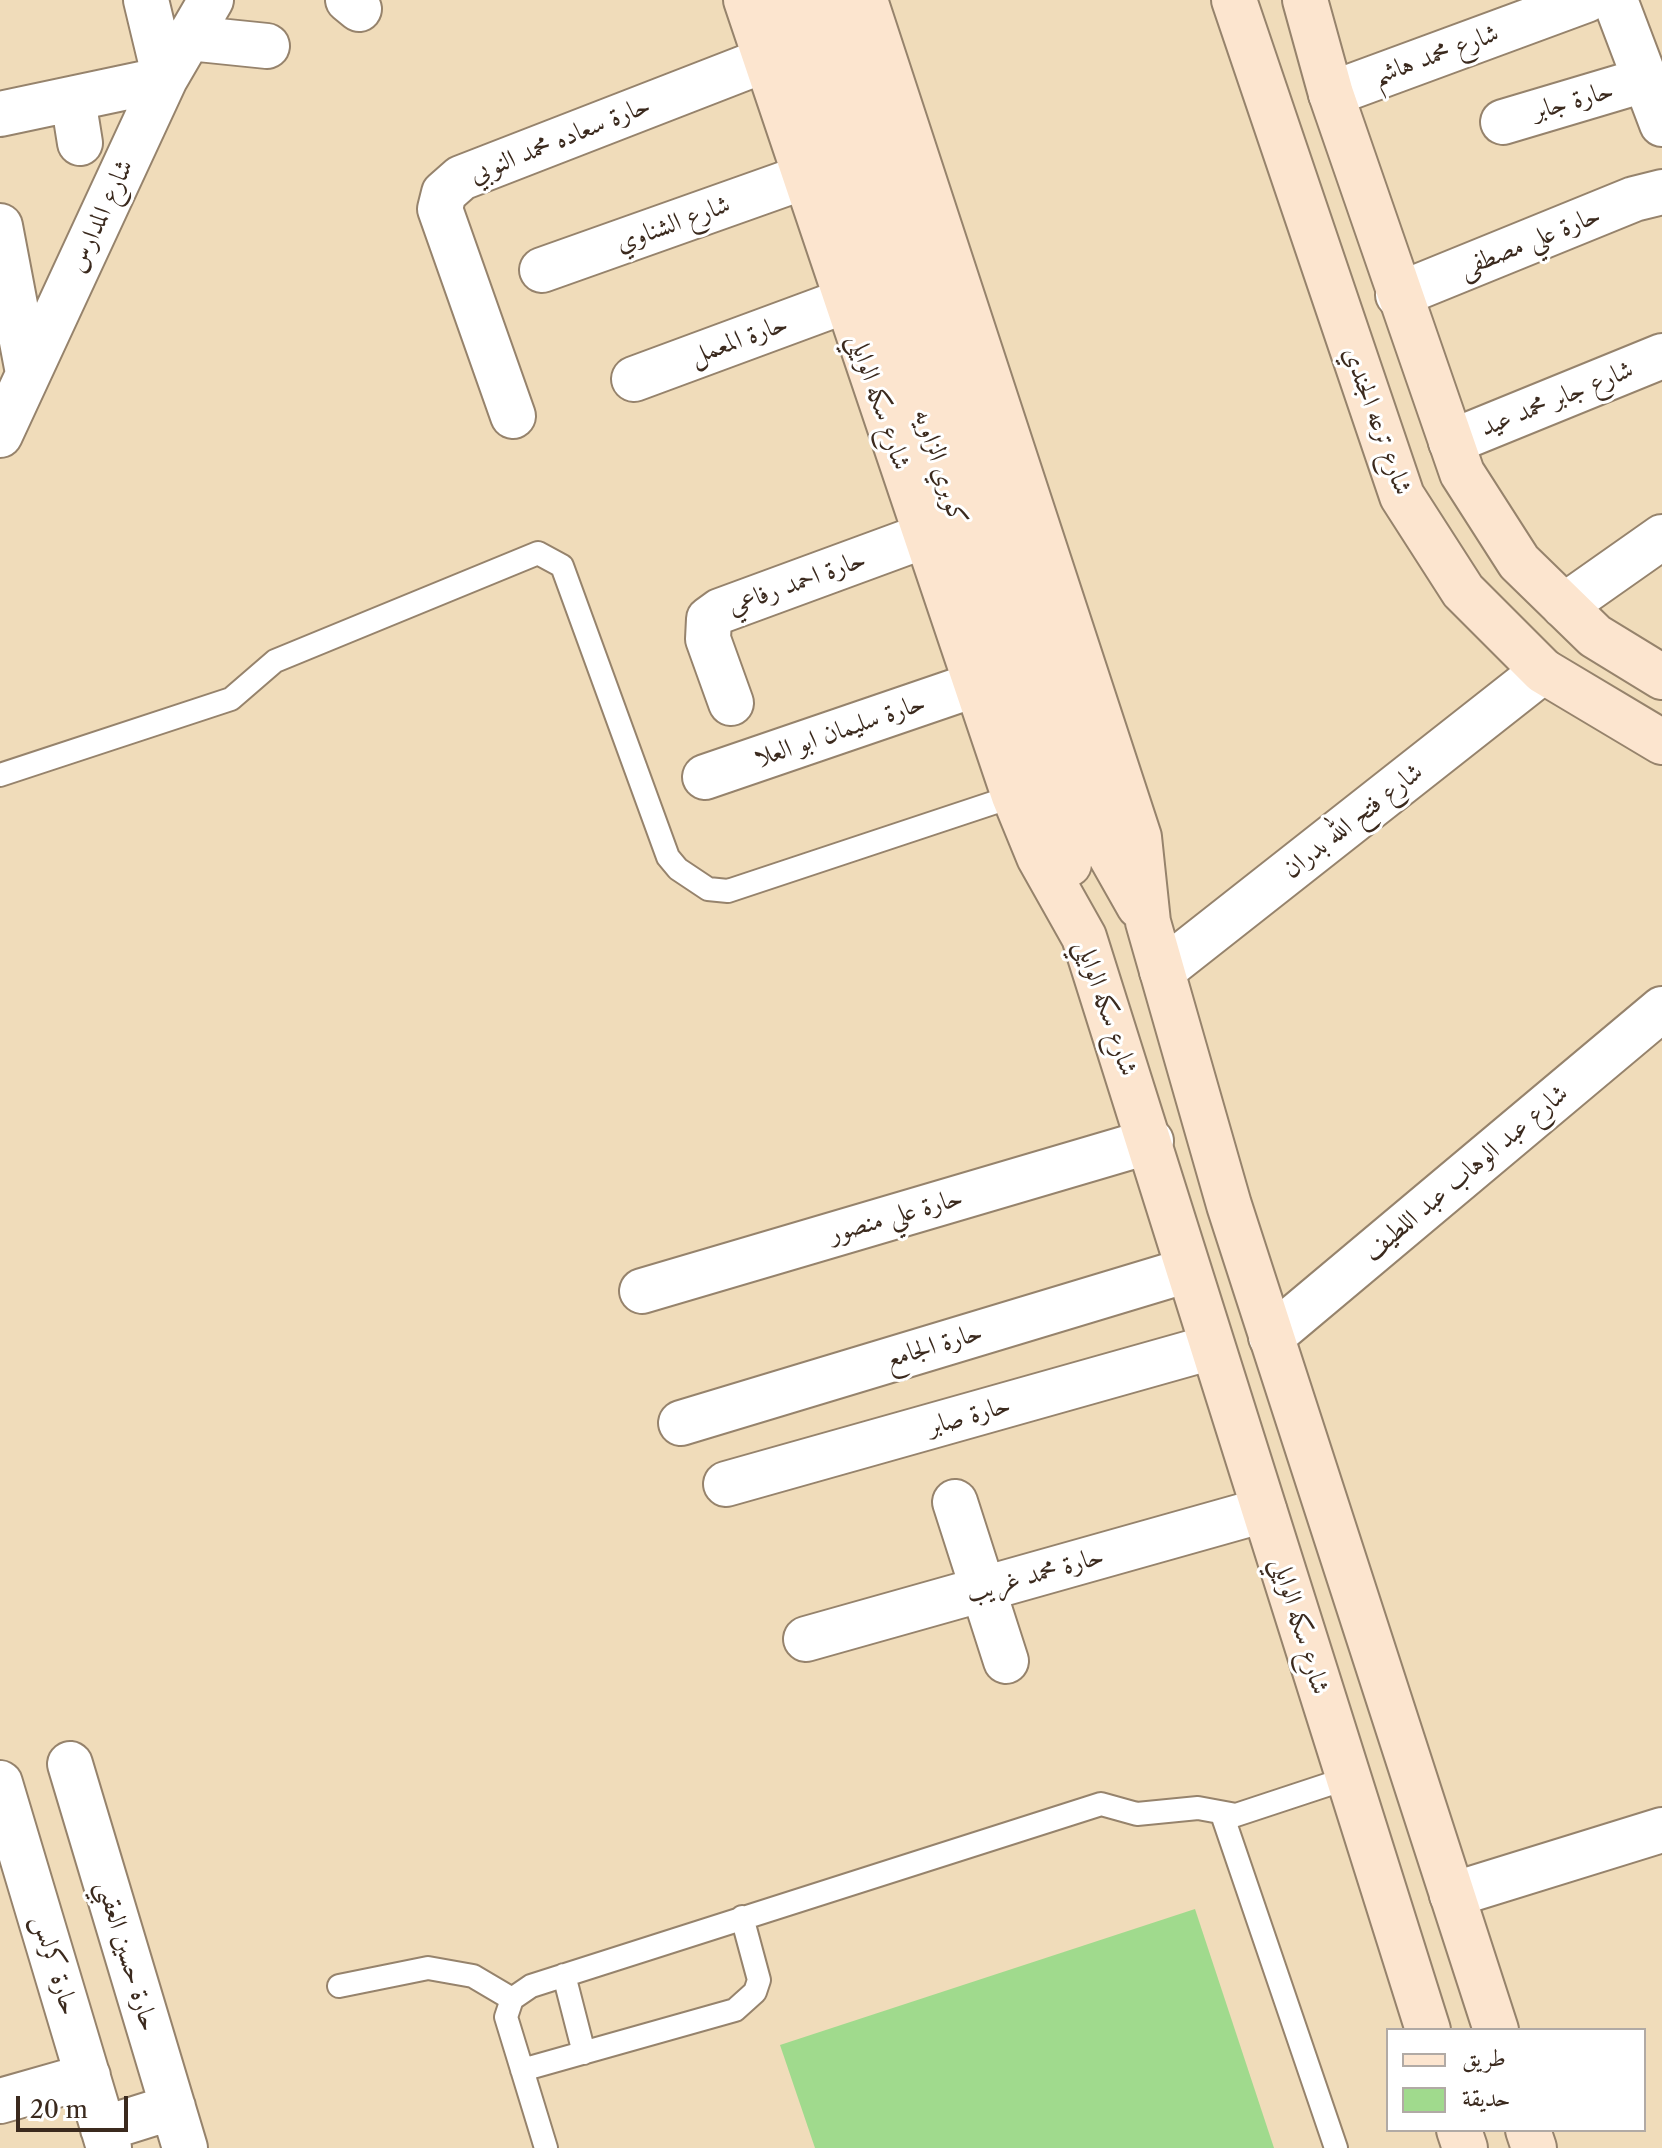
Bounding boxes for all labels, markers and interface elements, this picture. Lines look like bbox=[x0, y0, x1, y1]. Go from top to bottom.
street label: شارع محمد هاشم bbox=[1369, 18, 1503, 92]
street label: حارة جابر bbox=[1529, 75, 1617, 127]
street label: حارة سعاده محمد النوبي bbox=[465, 90, 655, 190]
street label: شارع المدارس bbox=[61, 155, 141, 277]
street label: شارع الشناوي bbox=[611, 189, 735, 259]
street label: حارة علي مصطفى bbox=[1455, 200, 1605, 284]
street label: حارة المعمل bbox=[686, 308, 792, 372]
street label: شارع سكه الوايلي bbox=[841, 330, 917, 474]
street label: شارع ترعه الجندي bbox=[1336, 343, 1418, 499]
street label: شارع جابر محمد عيد bbox=[1476, 354, 1638, 444]
street label: كوبري الزاويه bbox=[907, 405, 973, 529]
street label: حارة احمد رفاعي bbox=[724, 544, 870, 622]
street label: حارة سليمان ابو العلا bbox=[750, 687, 930, 775]
street label: شارع فتح الله بدران bbox=[1277, 757, 1429, 885]
street label: شارع سكه الوايلي bbox=[1068, 936, 1144, 1080]
street label: شارع عبد الوهاب عبد اللطيف bbox=[1357, 1078, 1575, 1268]
street label: حارة علي منصور bbox=[826, 1182, 966, 1250]
street label: حارة الجامع bbox=[882, 1317, 986, 1375]
street label: حارة صابر bbox=[924, 1389, 1014, 1443]
street label: حارة محمد غريب bbox=[963, 1541, 1107, 1609]
street label: شارع سكه الوايلي bbox=[1264, 1554, 1336, 1698]
street label: حارة حسين العقبي bbox=[89, 1877, 165, 2035]
street label: حارة كرلس bbox=[25, 1911, 85, 2019]
legend bbox=[1386, 2028, 1646, 2132]
text: طريق bbox=[1462, 2043, 1506, 2072]
scale bar bbox=[20, 2080, 132, 2130]
text: حديقة bbox=[1462, 2083, 1511, 2112]
text: 20 m bbox=[30, 2095, 88, 2124]

